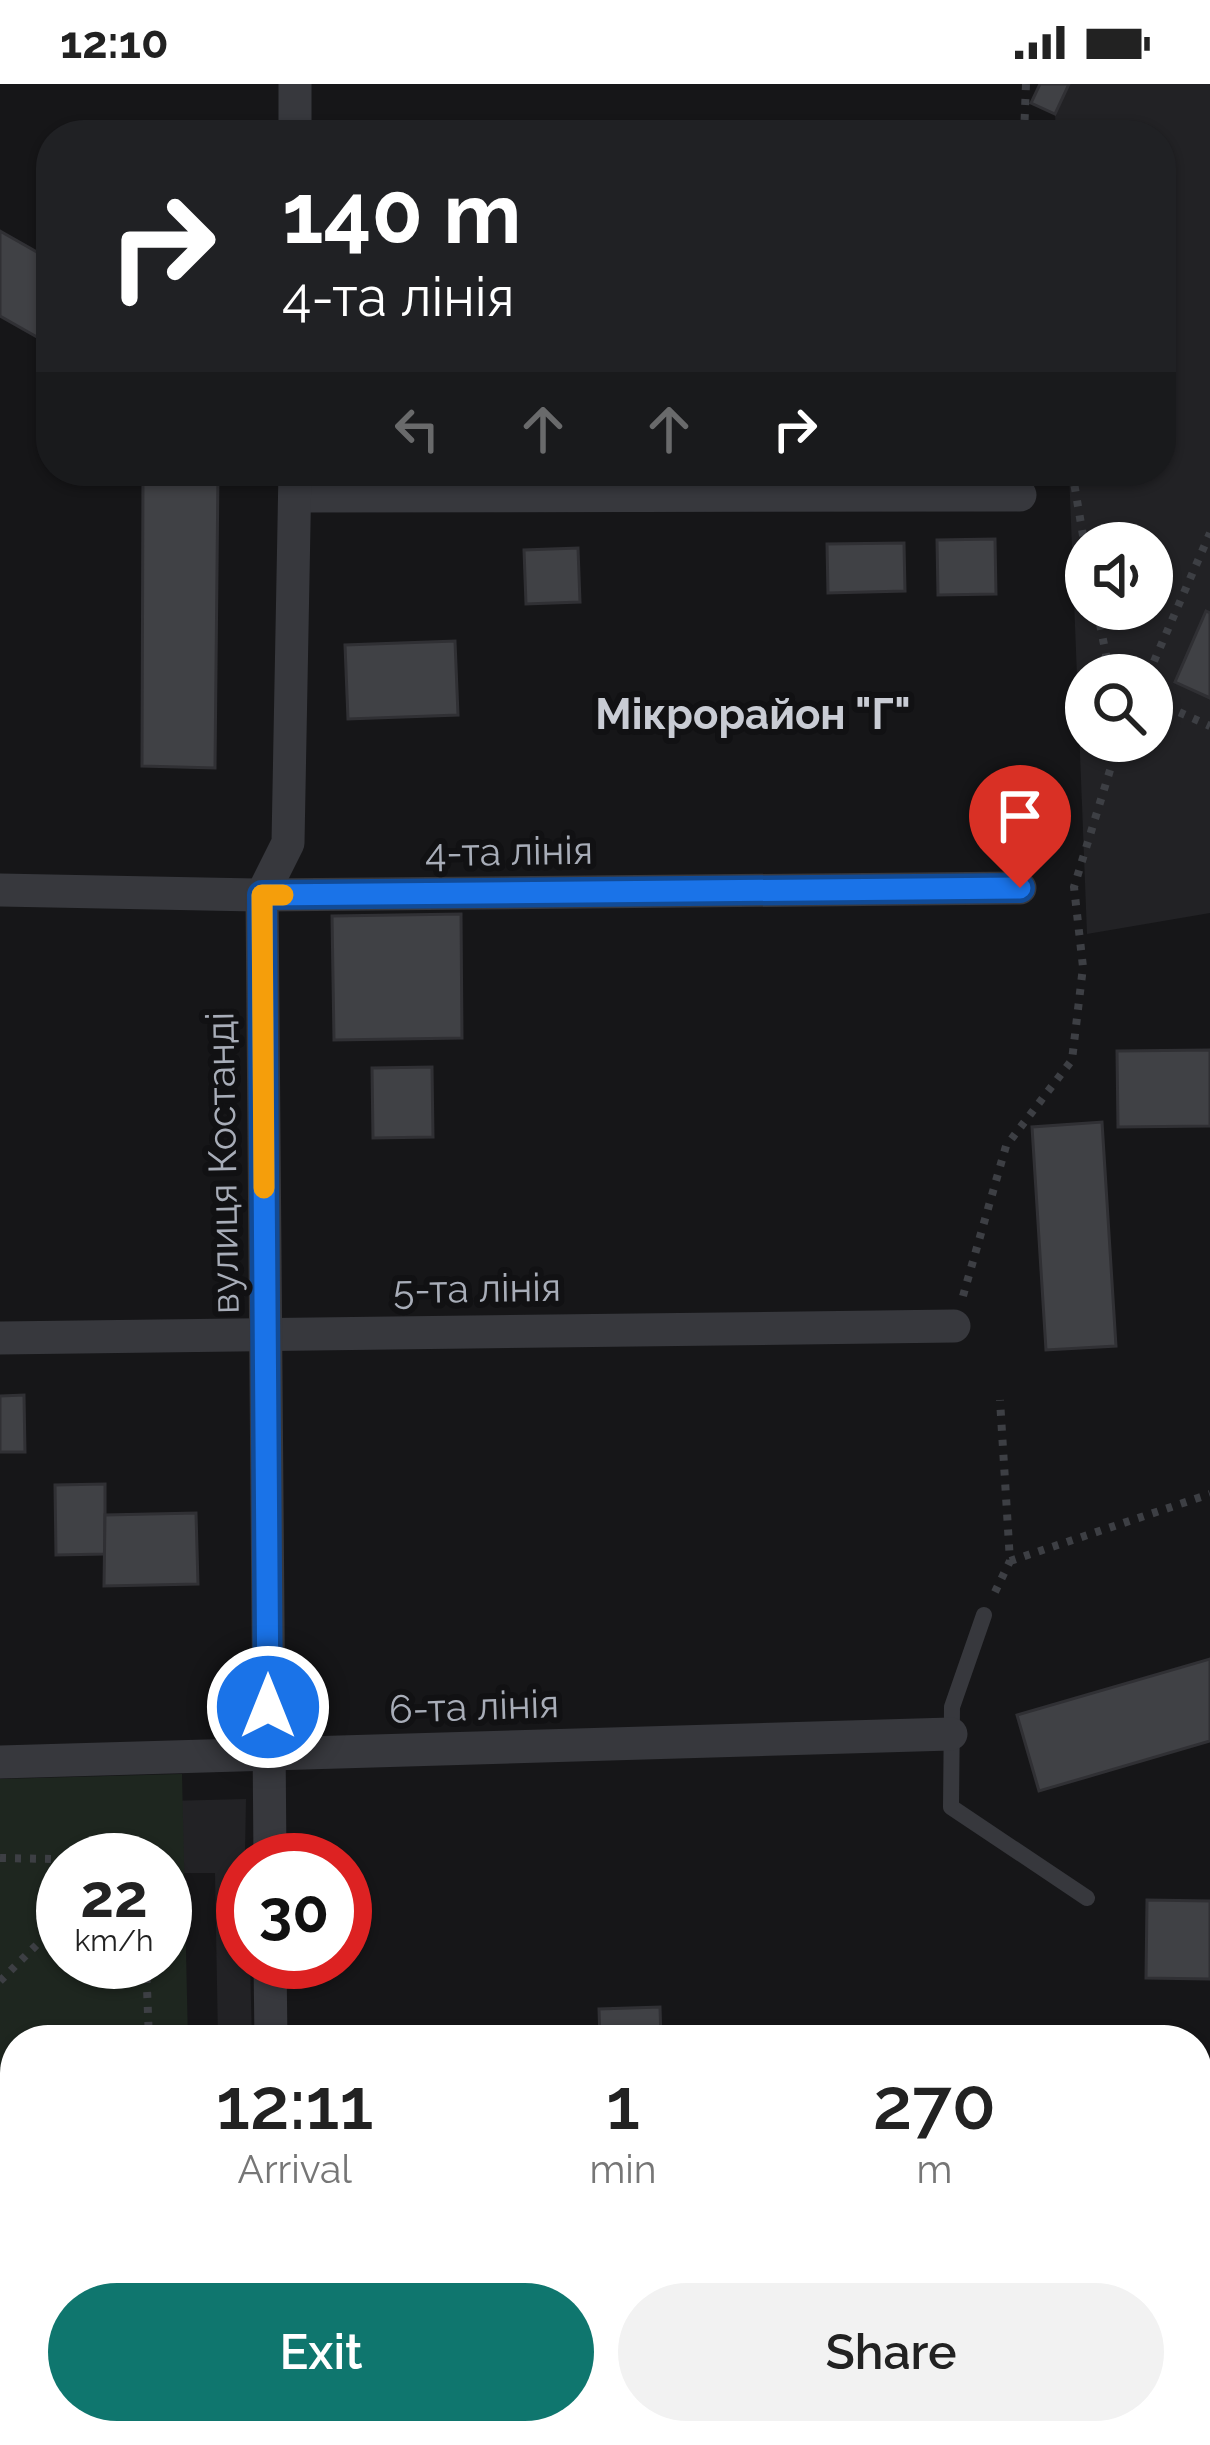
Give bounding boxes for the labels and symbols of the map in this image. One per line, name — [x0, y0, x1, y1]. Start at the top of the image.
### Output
district label: Мікрорайон "Г" — [595, 690, 911, 739]
pin — [969, 765, 1071, 888]
street label: 4-та лінія — [425, 827, 593, 875]
street label: вулиця Костанді — [196, 1012, 248, 1314]
street label: 5-та лінія — [393, 1264, 561, 1312]
position arrow — [205, 1644, 331, 1770]
street label: 6-та лінія — [388, 1680, 560, 1732]
speed limit sign: 30 — [216, 1833, 372, 1989]

